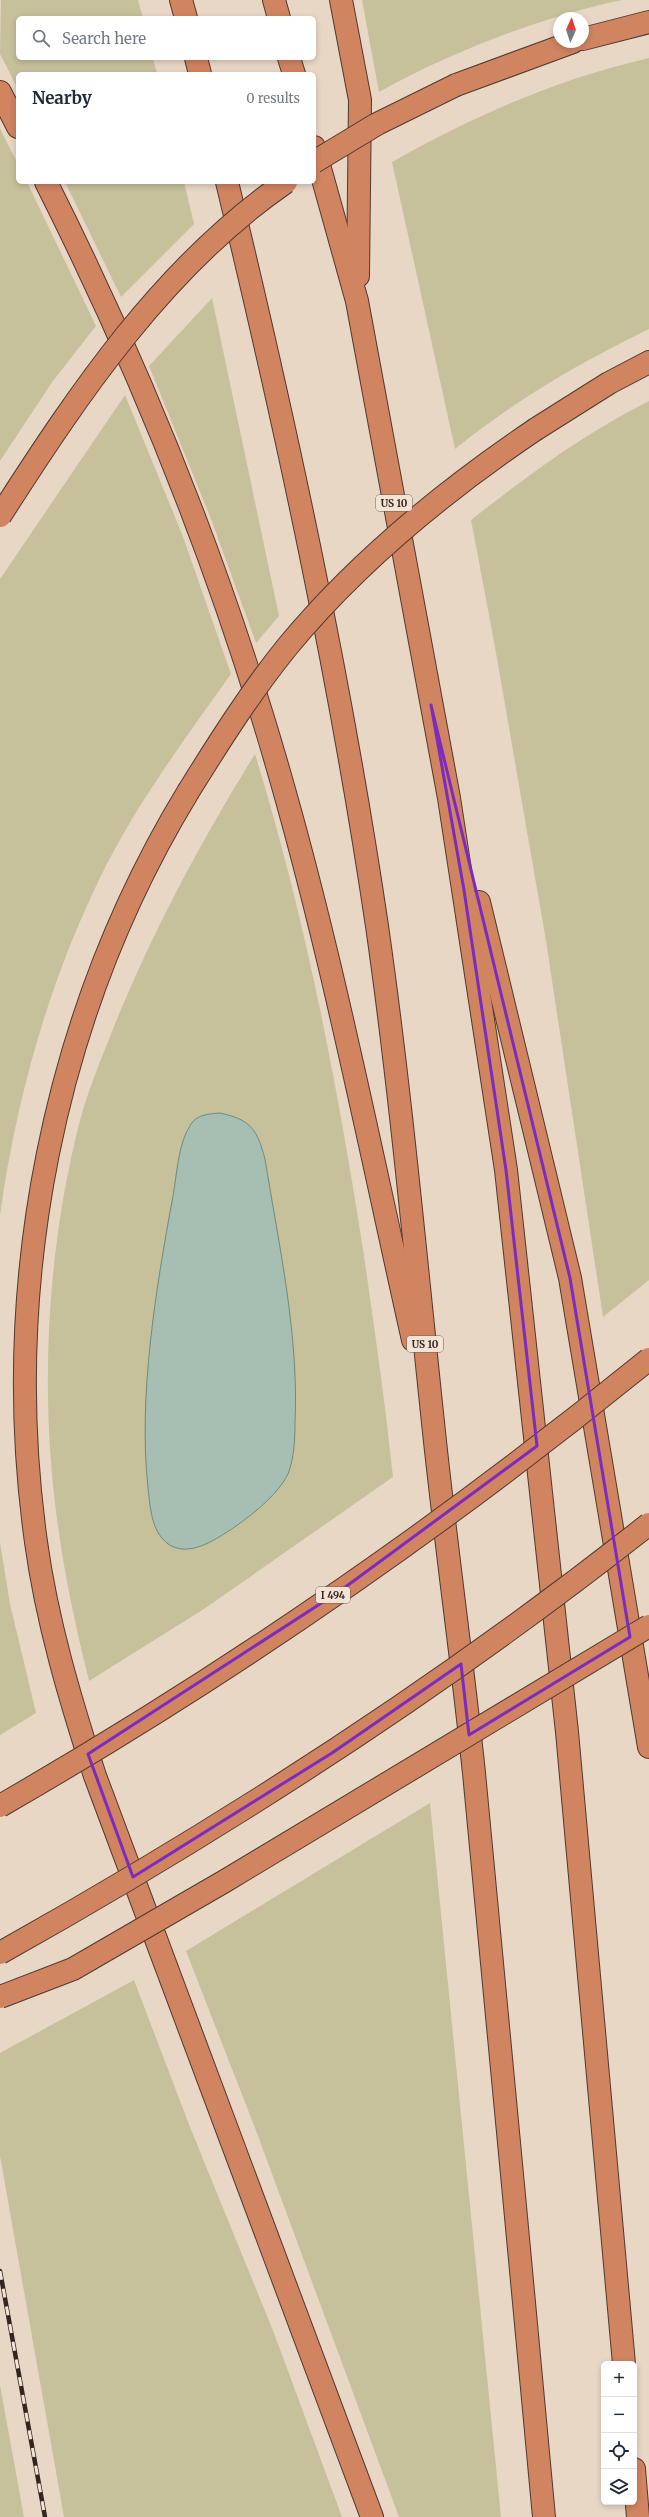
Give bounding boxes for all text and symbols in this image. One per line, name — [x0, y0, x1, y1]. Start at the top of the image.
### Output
north arrow — [553, 12, 589, 48]
search box — [16, 16, 316, 60]
icon: search — [30, 27, 52, 49]
text: Search here — [62, 29, 146, 48]
text: Nearby — [32, 87, 92, 109]
text: 0 results — [246, 90, 300, 107]
road number: US 10 — [376, 495, 412, 511]
road number: US 10 — [407, 1336, 443, 1352]
road number: I 494 — [316, 1587, 350, 1603]
map controls — [601, 2361, 637, 2505]
button: + — [601, 2361, 637, 2397]
button: − — [601, 2397, 637, 2433]
button: locate — [601, 2433, 637, 2469]
button: layers — [601, 2469, 637, 2505]

